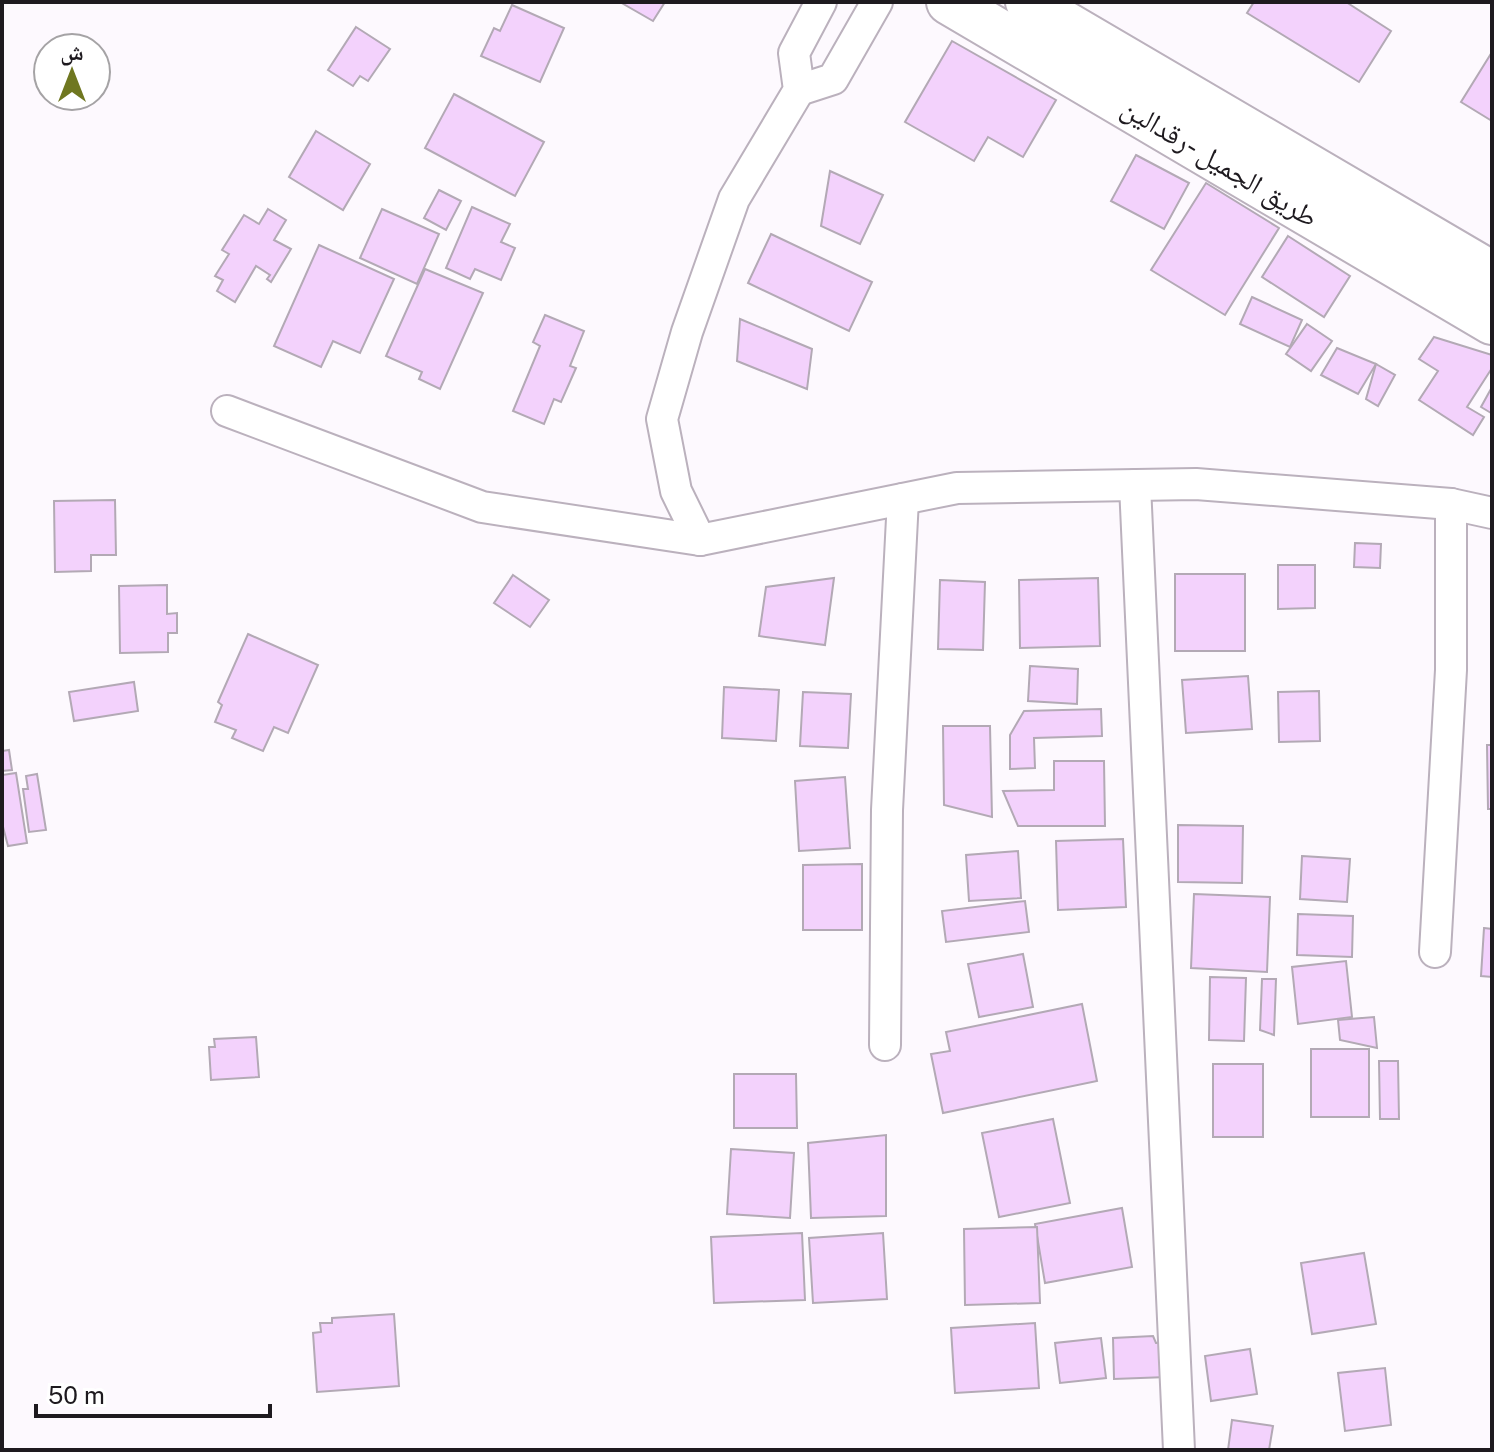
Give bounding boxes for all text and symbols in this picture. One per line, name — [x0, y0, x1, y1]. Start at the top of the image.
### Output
north arrow — [32, 32, 112, 112]
text: ش — [60, 39, 84, 66]
street label: طريق الجميل -رقدالين — [1115, 90, 1324, 235]
scale bar — [36, 1368, 270, 1418]
text: 50 m — [48, 1381, 105, 1409]

